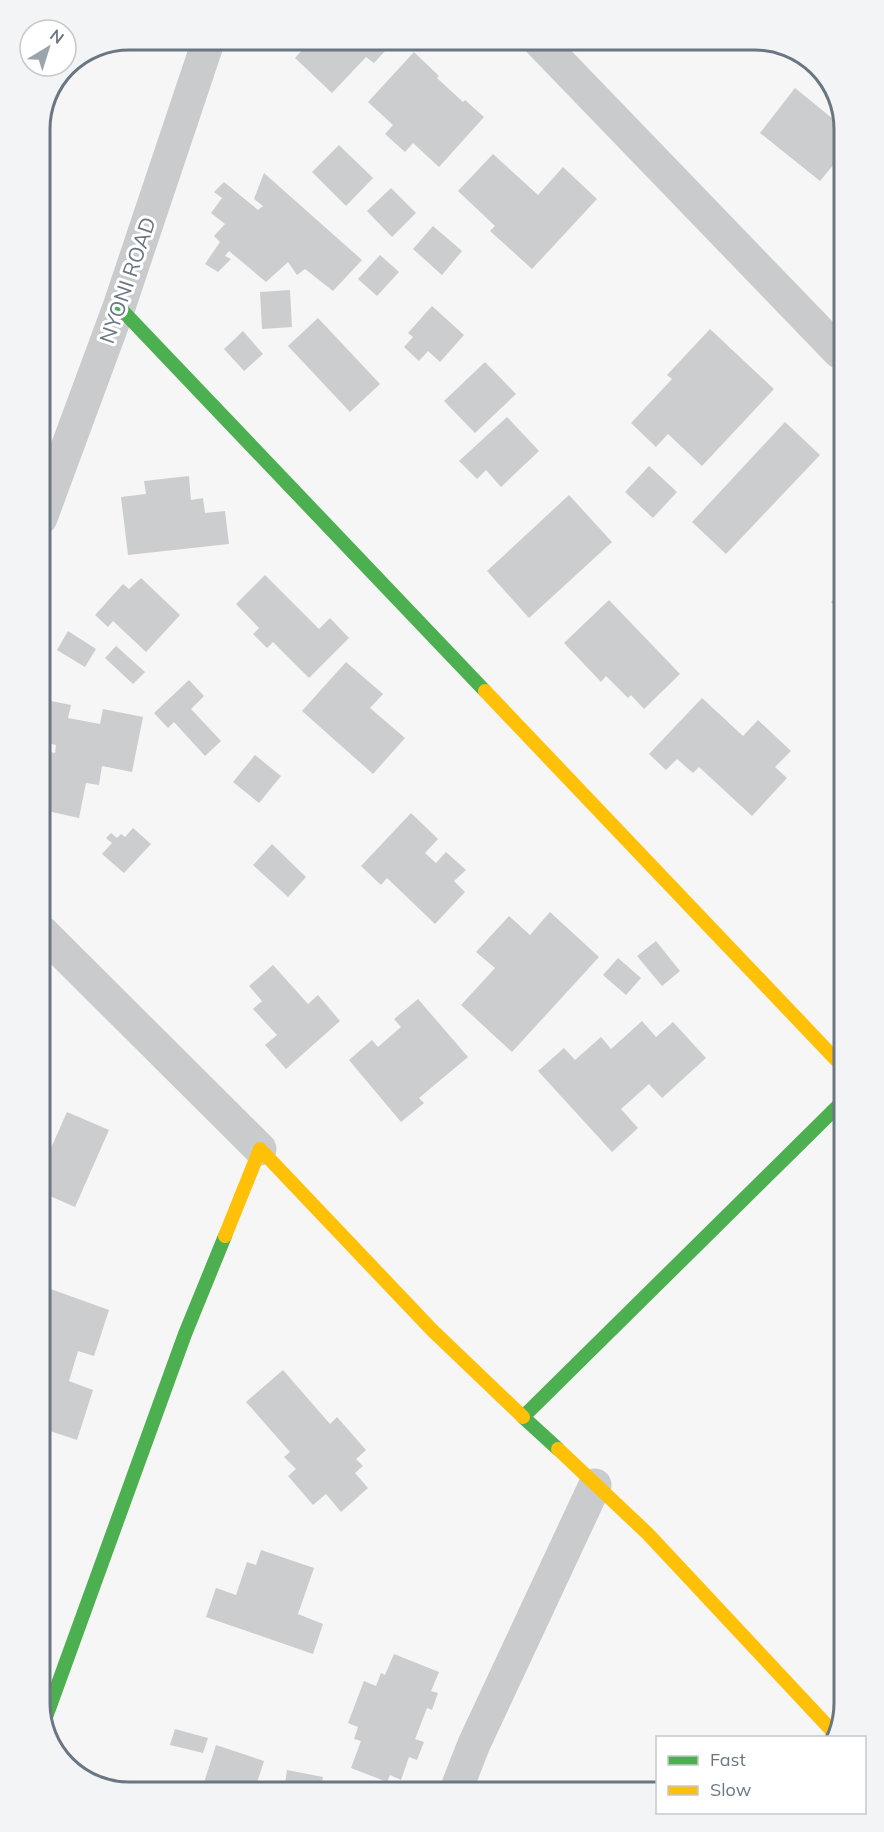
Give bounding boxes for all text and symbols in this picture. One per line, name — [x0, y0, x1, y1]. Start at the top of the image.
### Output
north arrow — [18, 18, 78, 78]
text: N — [46, 25, 68, 48]
street label: NYONI ROAD — [93, 213, 161, 347]
legend — [656, 1736, 866, 1814]
text: Fast — [710, 1748, 746, 1771]
text: Slow — [710, 1778, 752, 1801]

